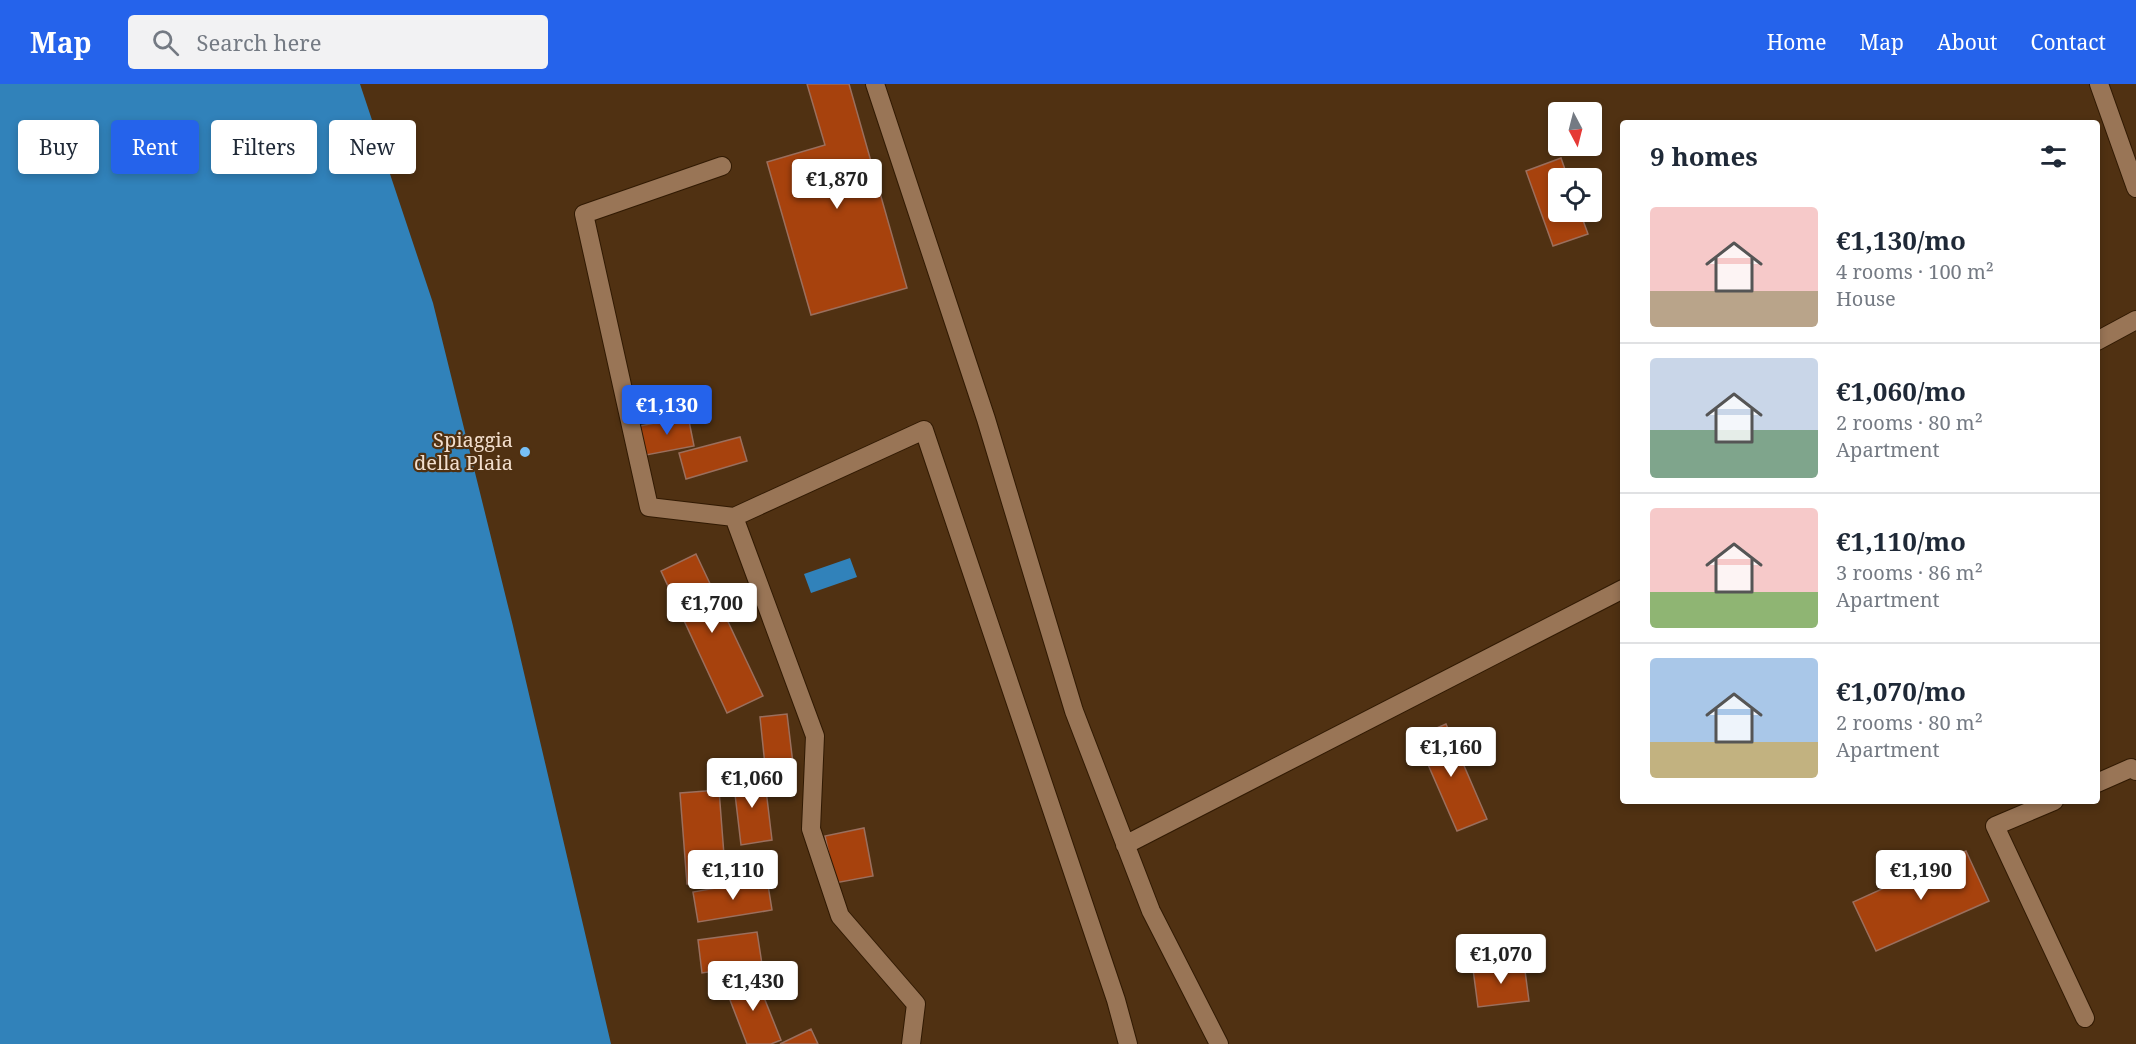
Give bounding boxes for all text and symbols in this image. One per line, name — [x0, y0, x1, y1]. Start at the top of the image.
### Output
search box — [128, 15, 548, 69]
text: Map — [30, 23, 92, 61]
icon: search — [149, 26, 182, 59]
text: Search here — [197, 27, 321, 57]
text: Home — [1767, 28, 1827, 56]
text: Map — [1860, 28, 1904, 56]
text: About — [1937, 28, 1998, 56]
text: Contact — [2031, 28, 2106, 56]
north arrow — [1548, 102, 1602, 156]
map controls — [1548, 102, 1602, 222]
chip: Buy — [18, 120, 99, 174]
chip: Rent — [111, 120, 199, 174]
chip: Filters — [211, 120, 317, 174]
chip: New — [329, 120, 416, 174]
text: 9 homes — [1650, 138, 1758, 174]
icon: filters — [2037, 140, 2070, 173]
pin: €1,870 — [788, 159, 886, 210]
text: €1,870 — [806, 165, 868, 192]
button: locate — [1548, 168, 1602, 222]
text: €1,130/mo — [1836, 222, 1966, 258]
icon: home — [1698, 231, 1770, 303]
text: 4 rooms · 100 m² — [1836, 258, 1994, 285]
text: House — [1836, 285, 1896, 312]
text: €1,060/mo — [1836, 373, 1966, 409]
icon: home — [1698, 382, 1770, 454]
pin: €1,130 — [618, 385, 716, 436]
text: €1,130 — [636, 391, 698, 418]
text: 2 rooms · 80 m² — [1836, 409, 1983, 436]
place label: Spiaggia della Plaia — [414, 426, 513, 476]
text: Apartment — [1836, 436, 1940, 463]
marker: Spiaggia della Plaia — [518, 445, 532, 459]
text: €1,110/mo — [1836, 523, 1966, 559]
icon: home — [1698, 532, 1770, 604]
text: 3 rooms · 86 m² — [1836, 559, 1983, 586]
pin: €1,700 — [663, 583, 761, 634]
text: Apartment — [1836, 586, 1940, 613]
text: €1,700 — [681, 589, 743, 616]
text: €1,070/mo — [1836, 673, 1966, 709]
icon: home — [1698, 682, 1770, 754]
text: 2 rooms · 80 m² — [1836, 709, 1983, 736]
pin: €1,160 — [1402, 727, 1500, 778]
text: €1,160 — [1420, 733, 1482, 760]
text: Apartment — [1836, 736, 1940, 763]
pin: €1,060 — [703, 758, 801, 809]
text: €1,060 — [721, 764, 783, 791]
pin: €1,110 — [684, 850, 782, 901]
pin: €1,190 — [1872, 850, 1970, 901]
text: €1,110 — [702, 856, 764, 883]
text: €1,190 — [1890, 856, 1952, 883]
pin: €1,070 — [1452, 934, 1550, 985]
text: €1,070 — [1470, 940, 1532, 967]
pin: €1,430 — [704, 961, 802, 1012]
text: €1,430 — [722, 967, 784, 994]

